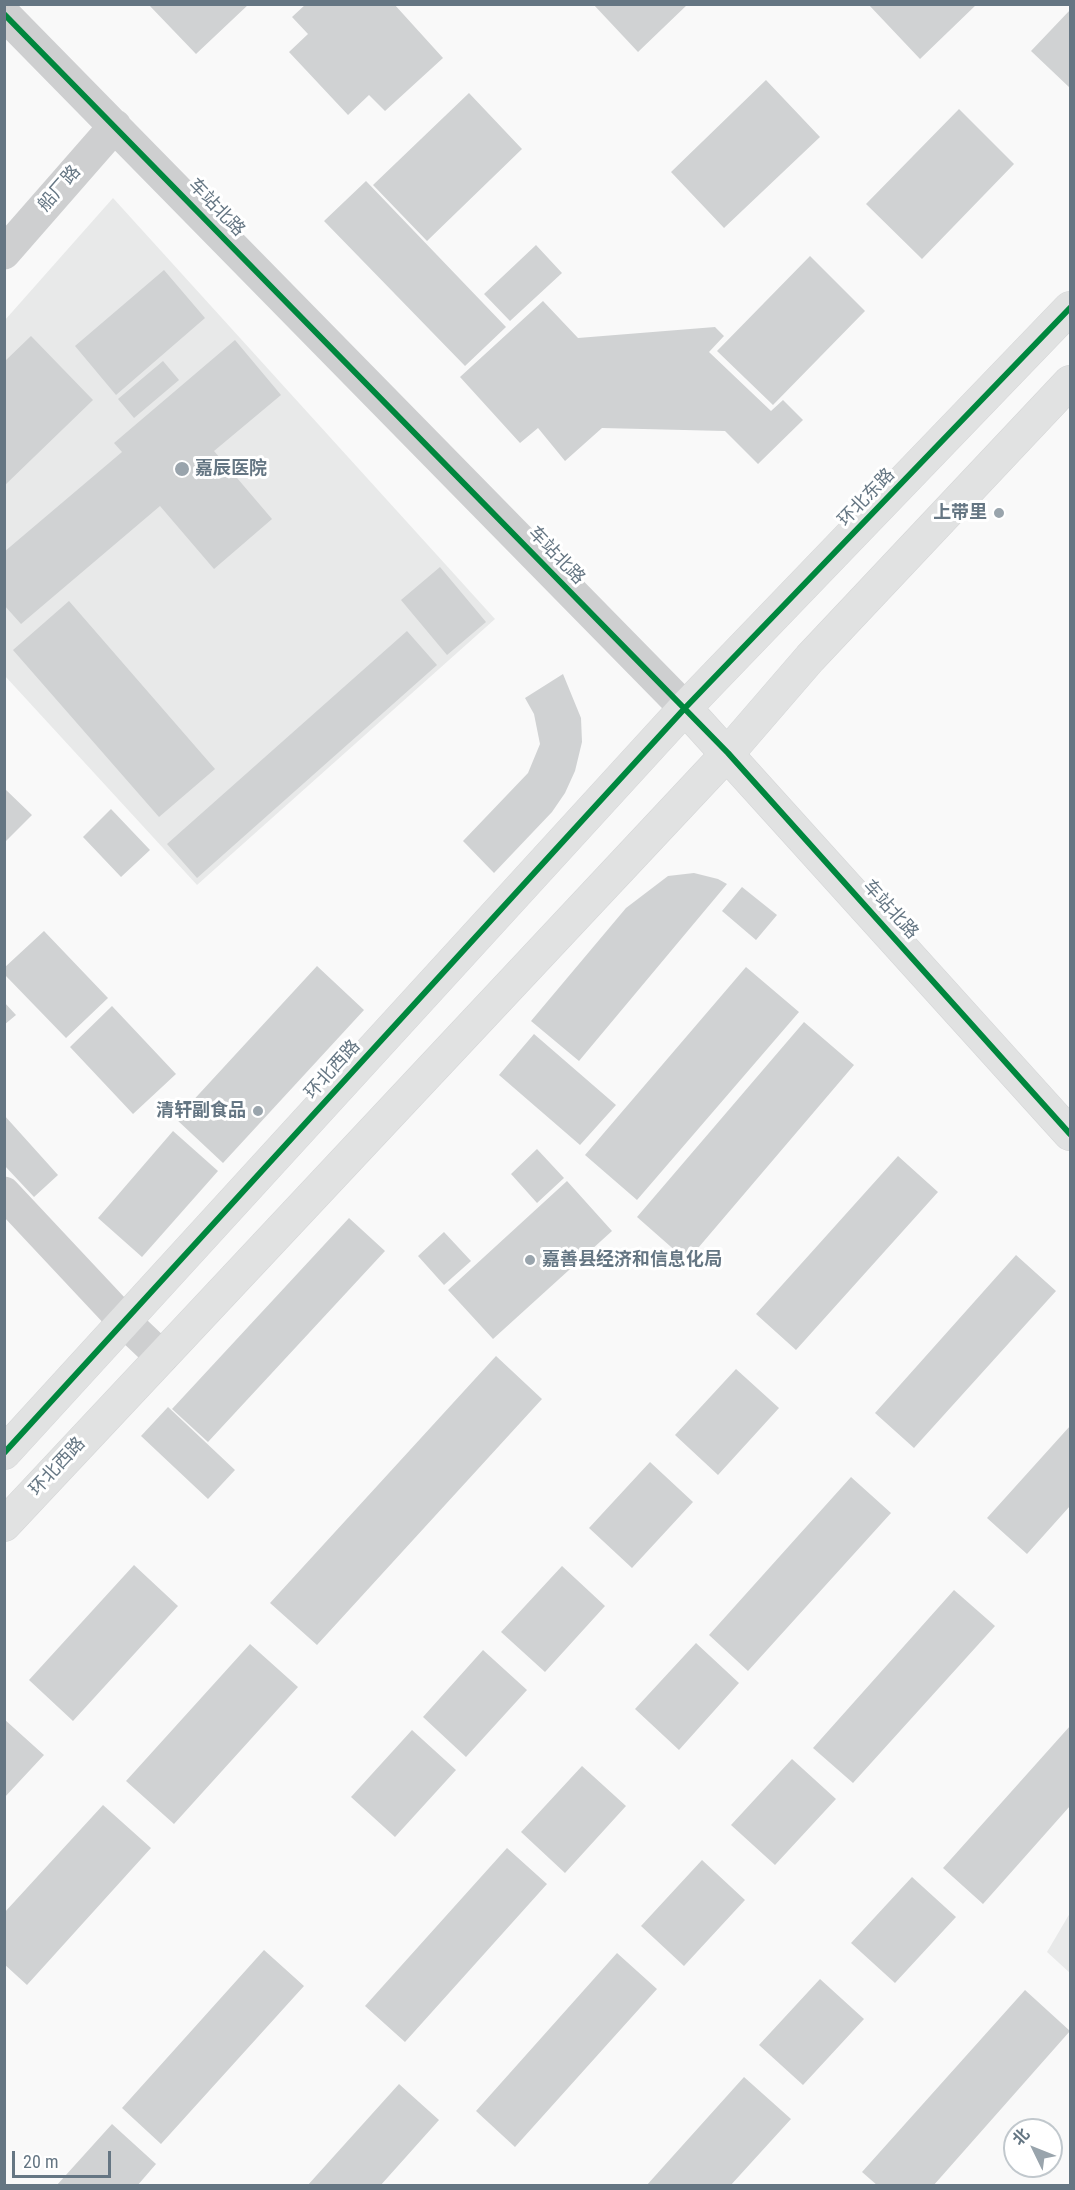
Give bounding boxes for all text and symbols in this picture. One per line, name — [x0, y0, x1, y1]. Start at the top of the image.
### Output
street label: 船厂路 — [34, 162, 86, 216]
street label: 车站北路 — [183, 175, 249, 241]
place label: 嘉辰医院 — [195, 458, 267, 480]
marker: 嘉辰医院 — [173, 460, 191, 478]
street label: 环北东路 — [834, 465, 900, 531]
place label: 上带里 — [933, 502, 987, 524]
marker: 上带里 — [992, 506, 1006, 520]
street label: 车站北路 — [523, 523, 589, 589]
street label: 车站北路 — [858, 876, 922, 944]
street label: 环北西路 — [301, 1036, 365, 1104]
place label: 清轩副食品 — [156, 1100, 246, 1122]
marker: 清轩副食品 — [251, 1104, 265, 1118]
place label: 嘉善县经济和信息化局 — [542, 1249, 722, 1271]
marker: 嘉善县经济和信息化局 — [523, 1253, 537, 1267]
street label: 环北西路 — [26, 1433, 90, 1501]
north arrow — [1003, 2118, 1063, 2178]
text: 北 — [1009, 2124, 1033, 2149]
scale bar — [15, 2139, 114, 2177]
text: 20 m — [23, 2151, 58, 2172]

